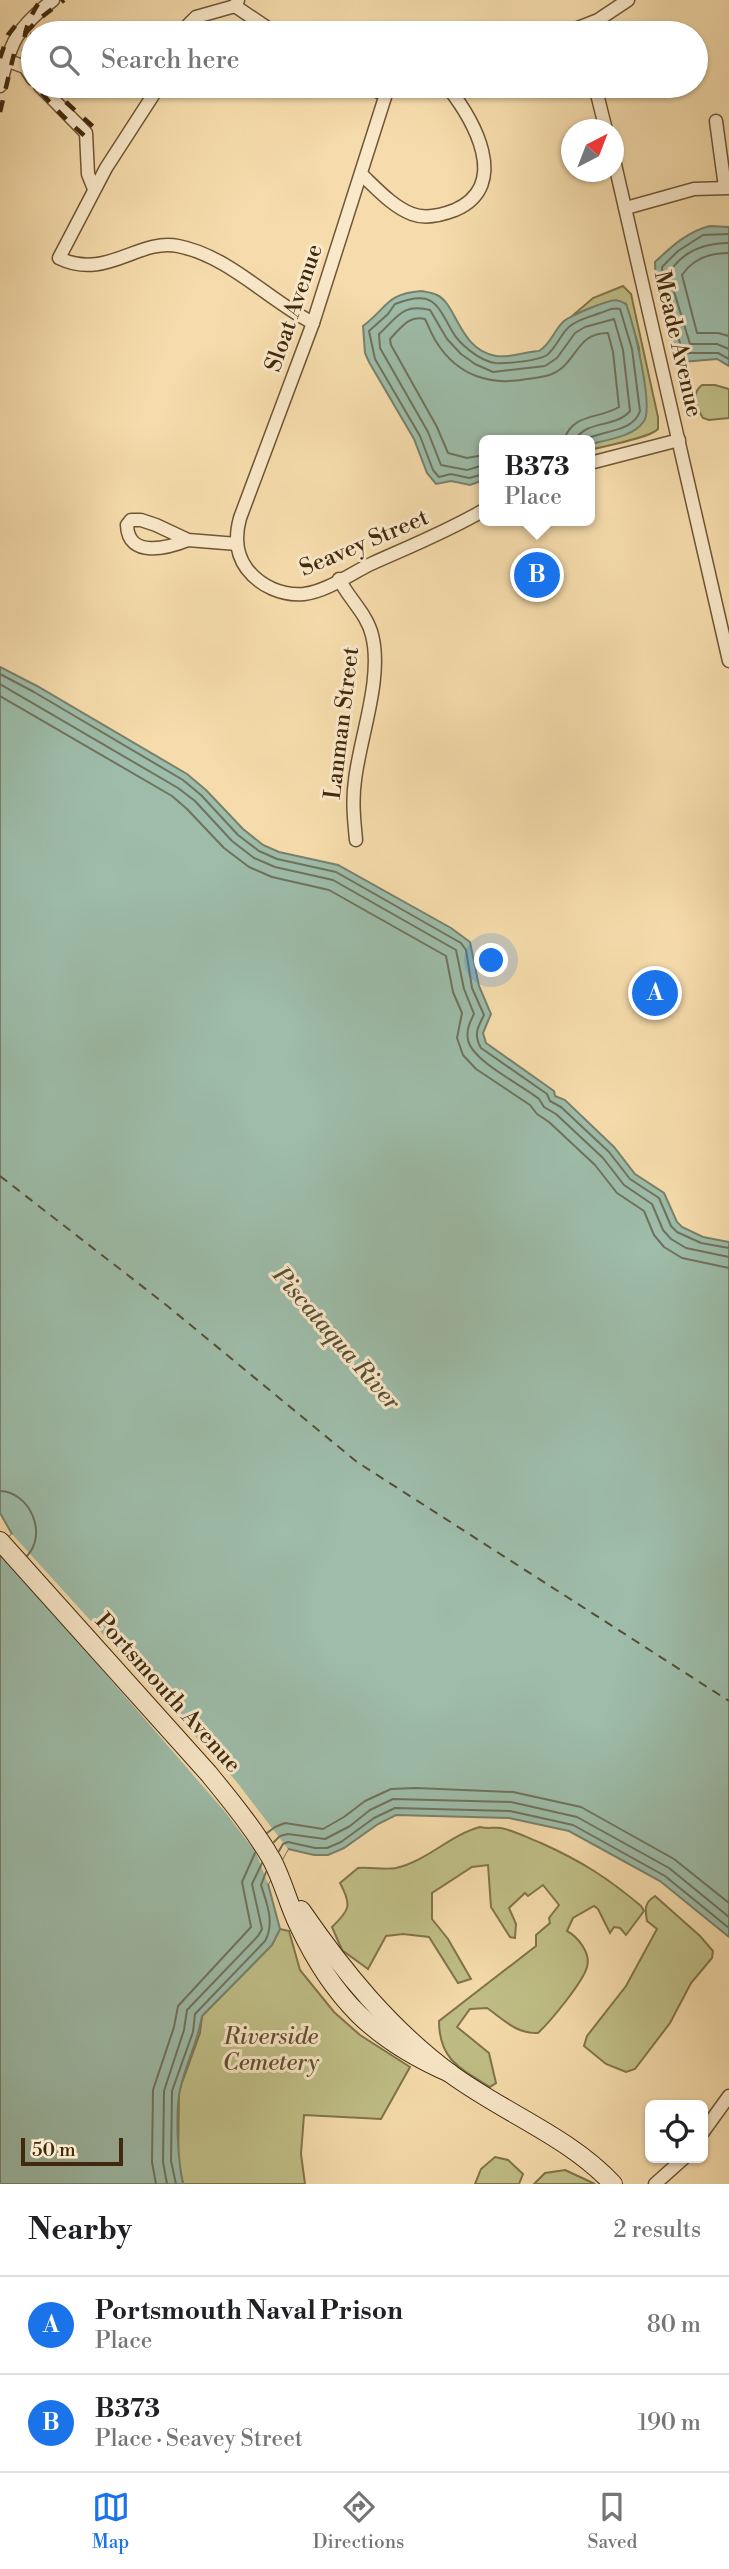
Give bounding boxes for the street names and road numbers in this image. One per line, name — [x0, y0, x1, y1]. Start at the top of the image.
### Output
street label: Sloat Avenue — [259, 240, 329, 376]
street label: Meade Avenue — [648, 268, 708, 420]
street label: Seavey Street — [295, 503, 433, 583]
street label: Lanman Street — [319, 645, 365, 801]
street label: Portsmouth Avenue — [89, 1608, 247, 1778]

